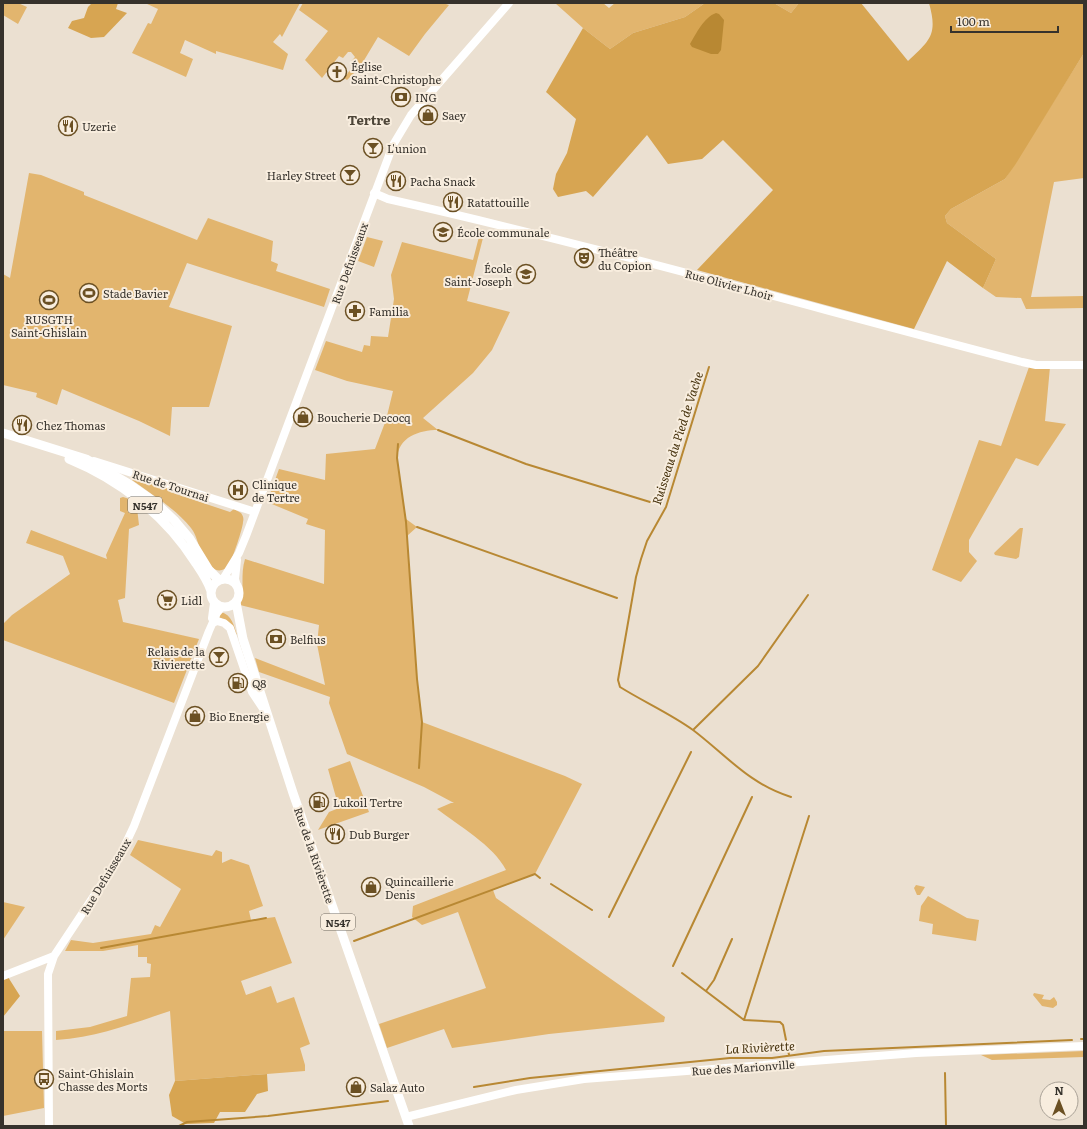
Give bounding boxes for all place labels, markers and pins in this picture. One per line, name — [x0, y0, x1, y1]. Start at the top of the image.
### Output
place label: Église Saint-Christophe — [351, 58, 441, 87]
church icon: Église Saint-Christophe — [326, 61, 348, 83]
bank icon: ING — [390, 86, 412, 108]
place label: ING — [415, 89, 437, 105]
shop icon: Saey — [417, 104, 439, 126]
place label: Saey — [442, 107, 467, 123]
restaurant icon: Uzerie — [57, 115, 79, 137]
place label: Uzerie — [82, 118, 116, 134]
bar icon: L'union — [362, 137, 384, 159]
place label: L'union — [387, 140, 426, 156]
bar icon: Harley Street — [339, 164, 361, 186]
place label: Harley Street — [267, 167, 337, 183]
restaurant icon: Pacha Snack — [385, 170, 407, 192]
place label: Pacha Snack — [410, 173, 475, 189]
restaurant icon: Ratattouille — [442, 191, 464, 213]
place label: Ratattouille — [467, 194, 529, 210]
school or university icon: École communale — [432, 221, 454, 243]
place label: École communale — [457, 224, 550, 240]
place label: Théâtre du Copion — [598, 244, 652, 273]
theatre icon: Théâtre du Copion — [573, 247, 595, 269]
place label: École Saint-Joseph — [444, 260, 512, 289]
school or university icon: École Saint-Joseph — [515, 263, 537, 285]
sports icon: Stade Bavier — [78, 282, 100, 304]
place label: Stade Bavier — [103, 285, 169, 301]
sports icon: RUSGTH Saint-Ghislain — [38, 289, 60, 311]
pharmacy icon: Familia — [344, 300, 366, 322]
place label: Familia — [369, 303, 409, 319]
place label: RUSGTH Saint-Ghislain — [11, 311, 87, 340]
shop icon: Boucherie Decocq — [292, 406, 314, 428]
place label: Boucherie Decocq — [317, 409, 411, 425]
restaurant icon: Chez Thomas — [11, 414, 33, 436]
place label: Chez Thomas — [36, 417, 105, 433]
place label: Clinique de Tertre — [252, 476, 300, 505]
hospital icon: Clinique de Tertre — [227, 479, 249, 501]
supermarket icon: Lidl — [156, 589, 178, 611]
place label: Lidl — [181, 592, 202, 608]
bank icon: Belfius — [265, 628, 287, 650]
place label: Belfius — [290, 631, 325, 647]
place label: Relais de la Rivierette — [147, 643, 205, 672]
bar icon: Relais de la Rivierette — [208, 646, 230, 668]
fuel station icon: Q8 — [227, 672, 249, 694]
place label: Q8 — [252, 675, 266, 691]
shop icon: Bio Energie — [184, 705, 206, 727]
place label: Bio Energie — [209, 708, 269, 724]
fuel station icon: Lukoil Tertre — [308, 791, 330, 813]
place label: Lukoil Tertre — [333, 794, 403, 810]
restaurant icon: Dub Burger — [324, 823, 346, 845]
place label: Dub Burger — [349, 826, 410, 842]
place label: Quincaillerie Denis — [385, 873, 454, 902]
shop icon: Quincaillerie Denis — [360, 876, 382, 898]
place label: Saint-Ghislain Chasse des Morts — [58, 1065, 147, 1094]
bus stop icon: Saint-Ghislain Chasse des Morts — [33, 1068, 55, 1090]
shop icon: Salaz Auto — [345, 1076, 367, 1098]
place label: Salaz Auto — [370, 1079, 425, 1095]

